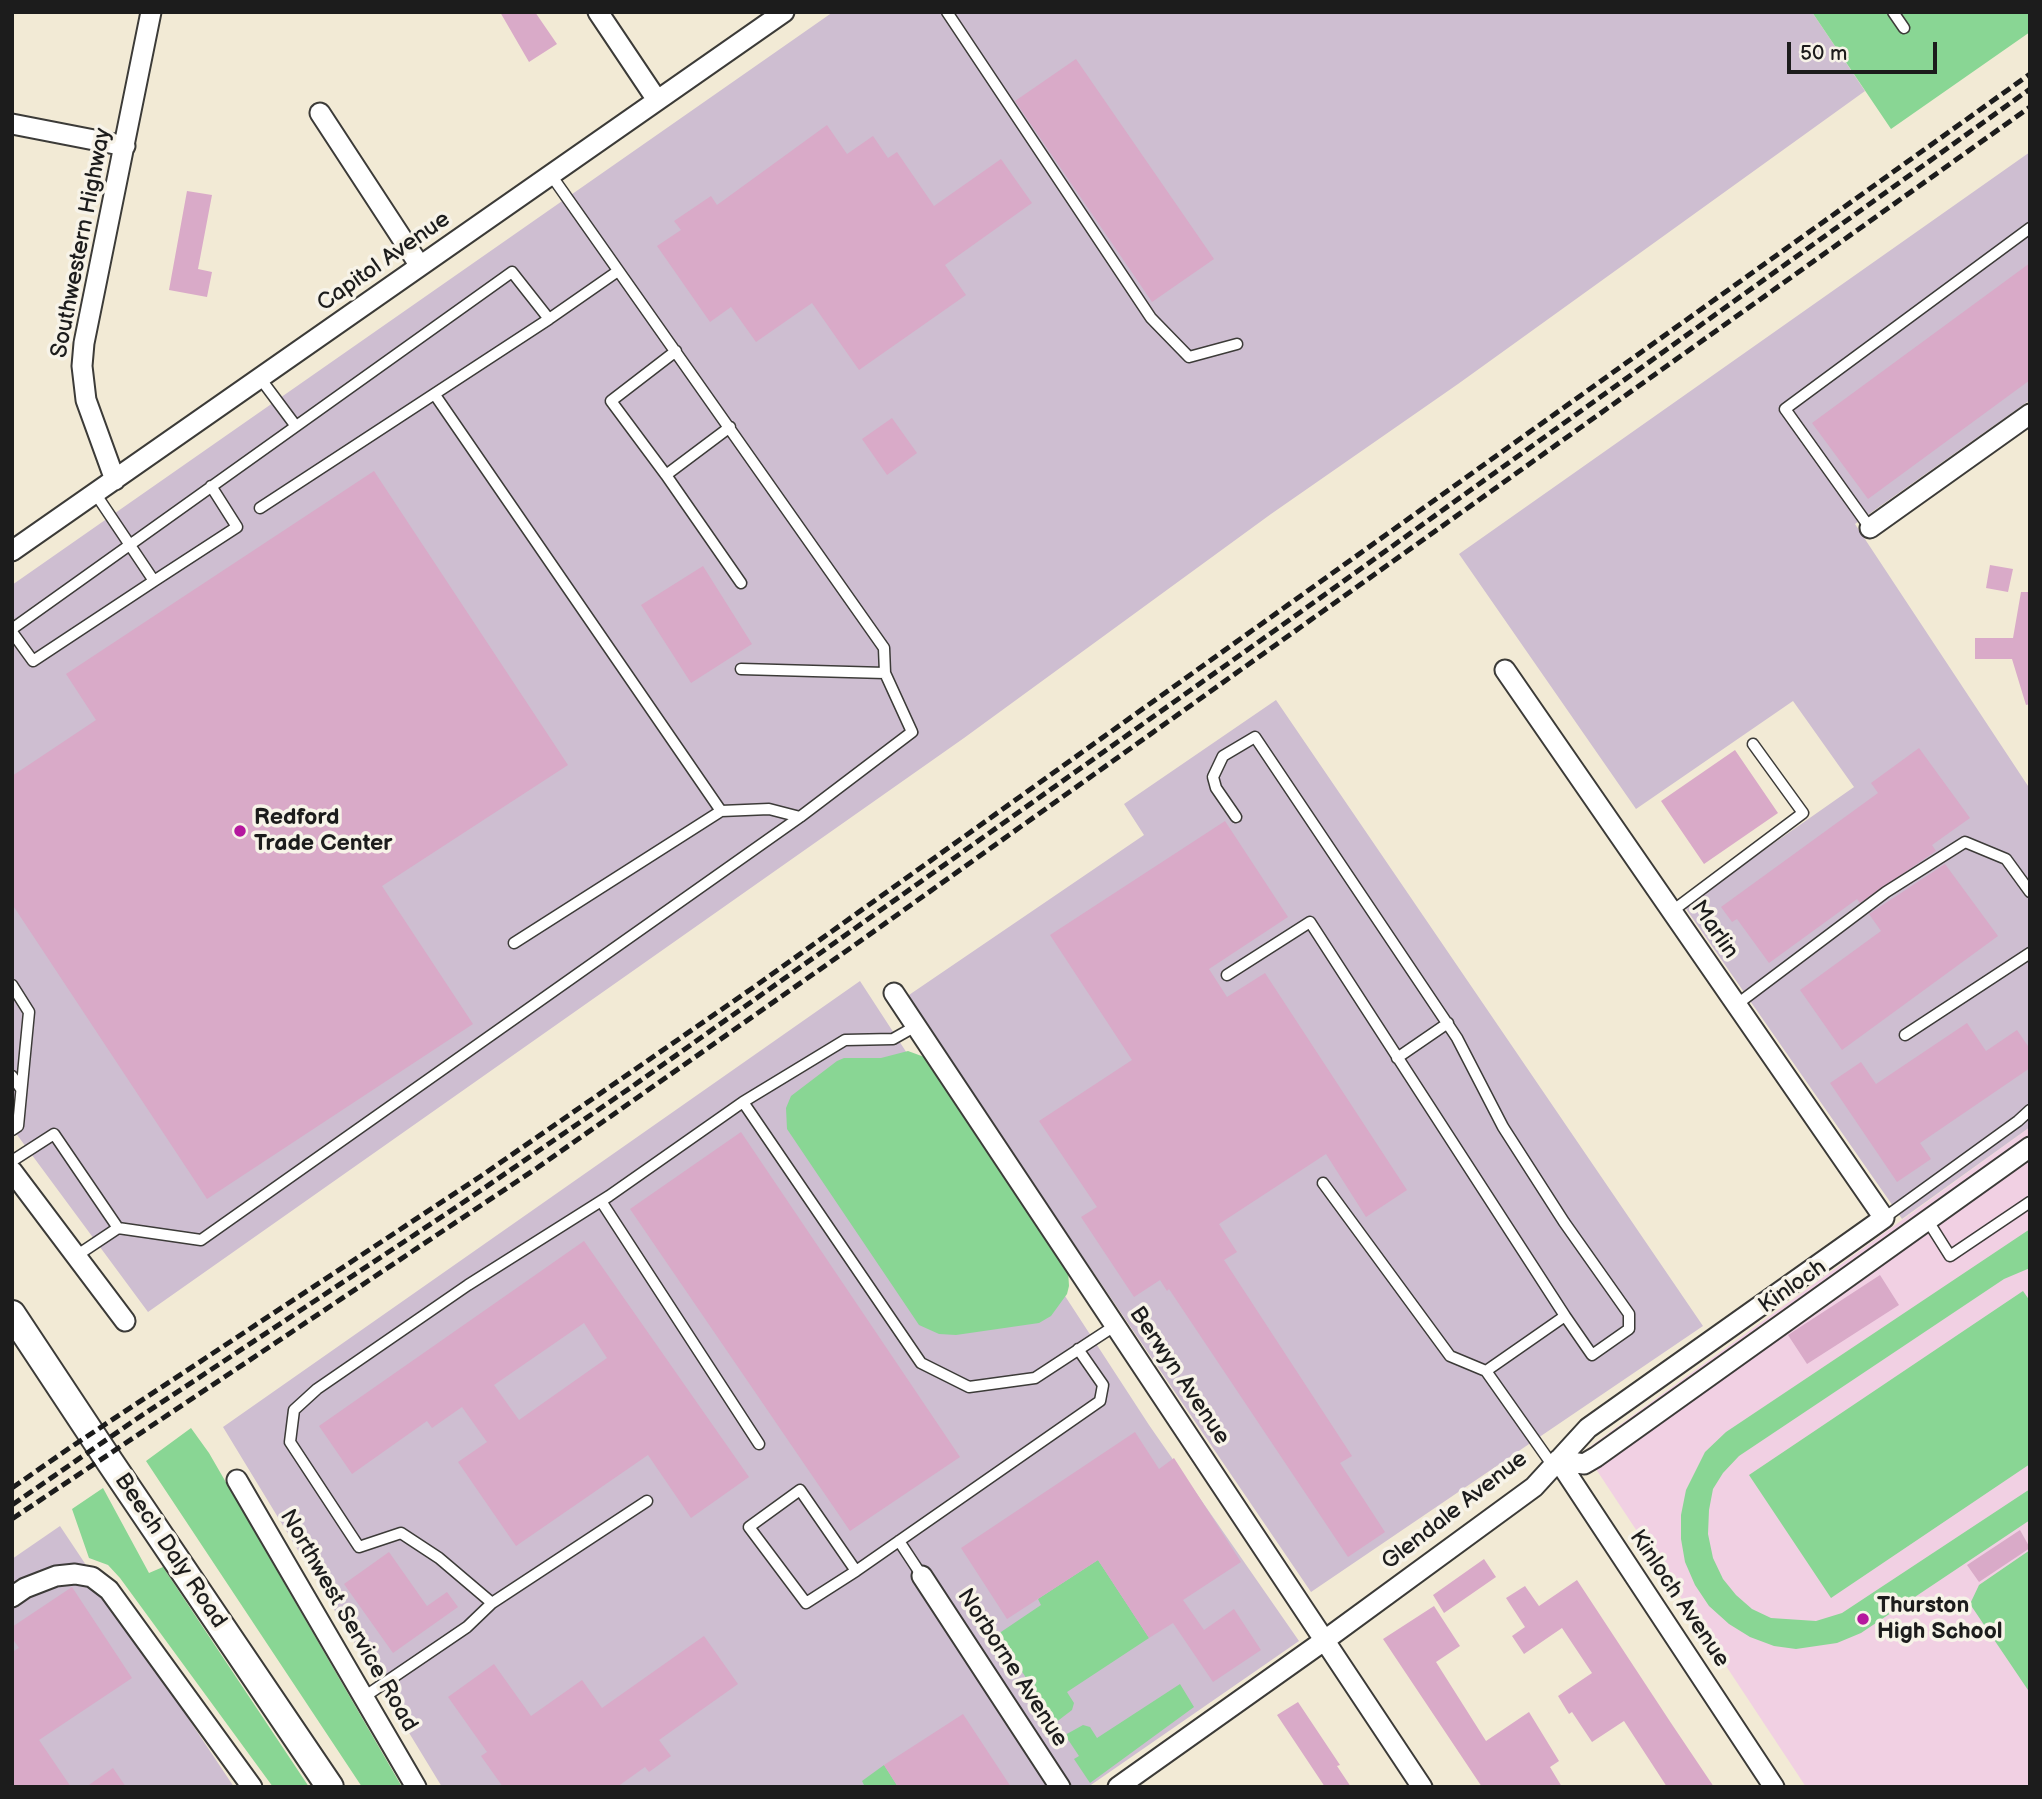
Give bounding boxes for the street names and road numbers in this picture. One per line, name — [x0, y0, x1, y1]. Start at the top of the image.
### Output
street label: Southwestern Highway — [46, 126, 118, 360]
street label: Capitol Avenue — [312, 206, 456, 318]
street label: Marlin — [1684, 896, 1744, 964]
street label: Kinloch — [1754, 1254, 1832, 1320]
street label: Berwyn Avenue — [1123, 1302, 1235, 1450]
street label: Glendale Avenue — [1377, 1446, 1533, 1576]
street label: Beech Daly Road — [108, 1468, 232, 1634]
street label: Northwest Service Road — [273, 1505, 423, 1737]
street label: Kinloch Avenue — [1623, 1525, 1735, 1673]
street label: Norborne Avenue — [951, 1584, 1073, 1752]

